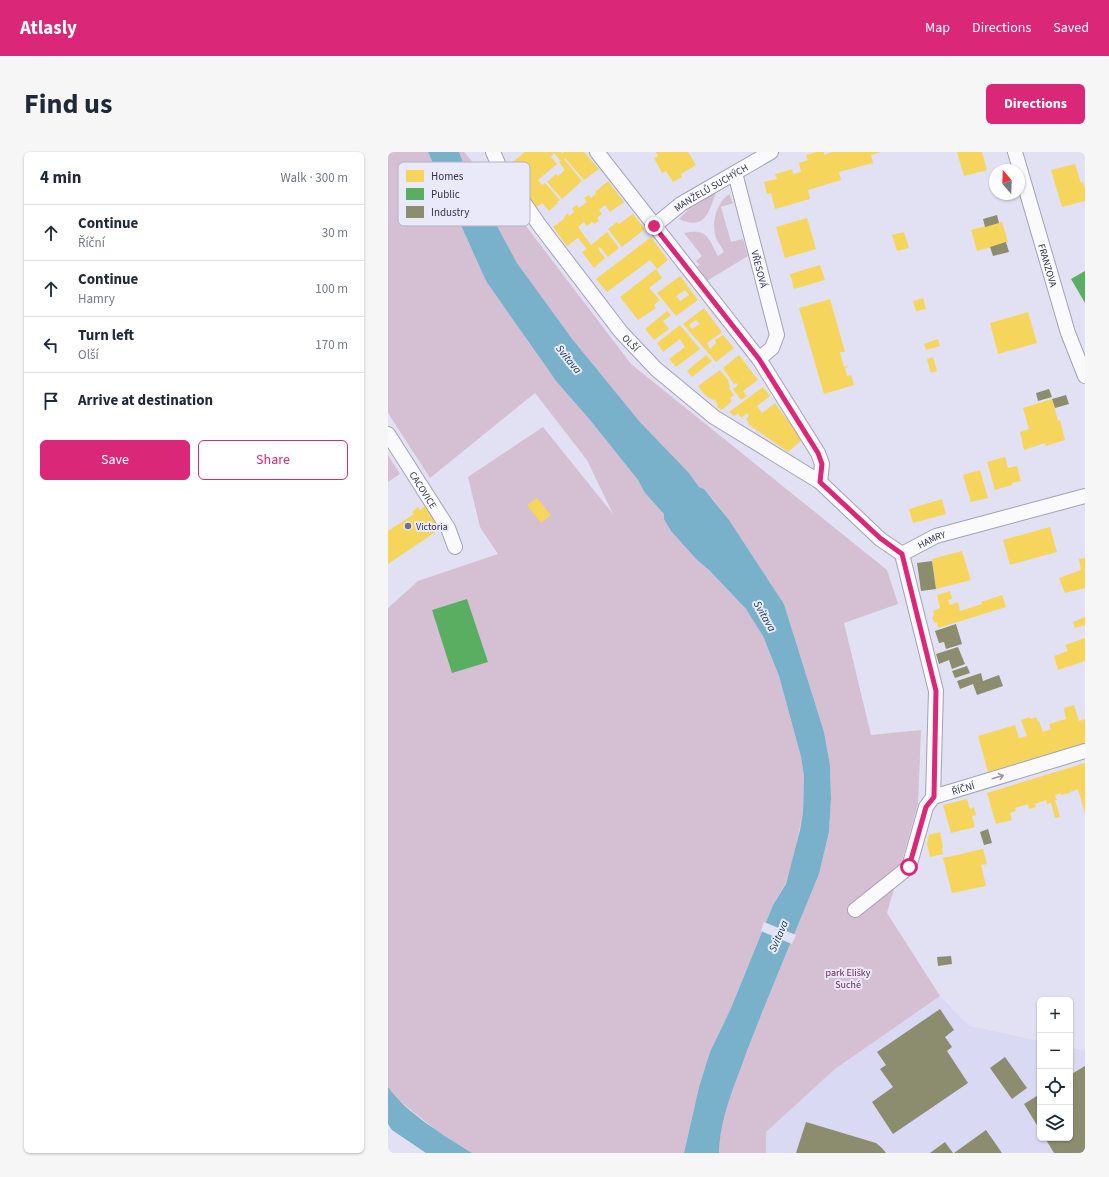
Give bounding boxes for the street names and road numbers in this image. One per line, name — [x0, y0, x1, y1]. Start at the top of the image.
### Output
street label: MANŽELŮ SUCHÝCH — [671, 161, 751, 215]
street label: FRANZOVA — [1034, 242, 1060, 289]
street label: VŘESOVÁ — [747, 249, 771, 290]
street label: OLŠÍ — [619, 332, 642, 355]
street label: CACOVICE — [406, 469, 440, 512]
street label: HAMRY — [915, 528, 947, 553]
street label: ŘÍČNÍ — [950, 779, 977, 799]

